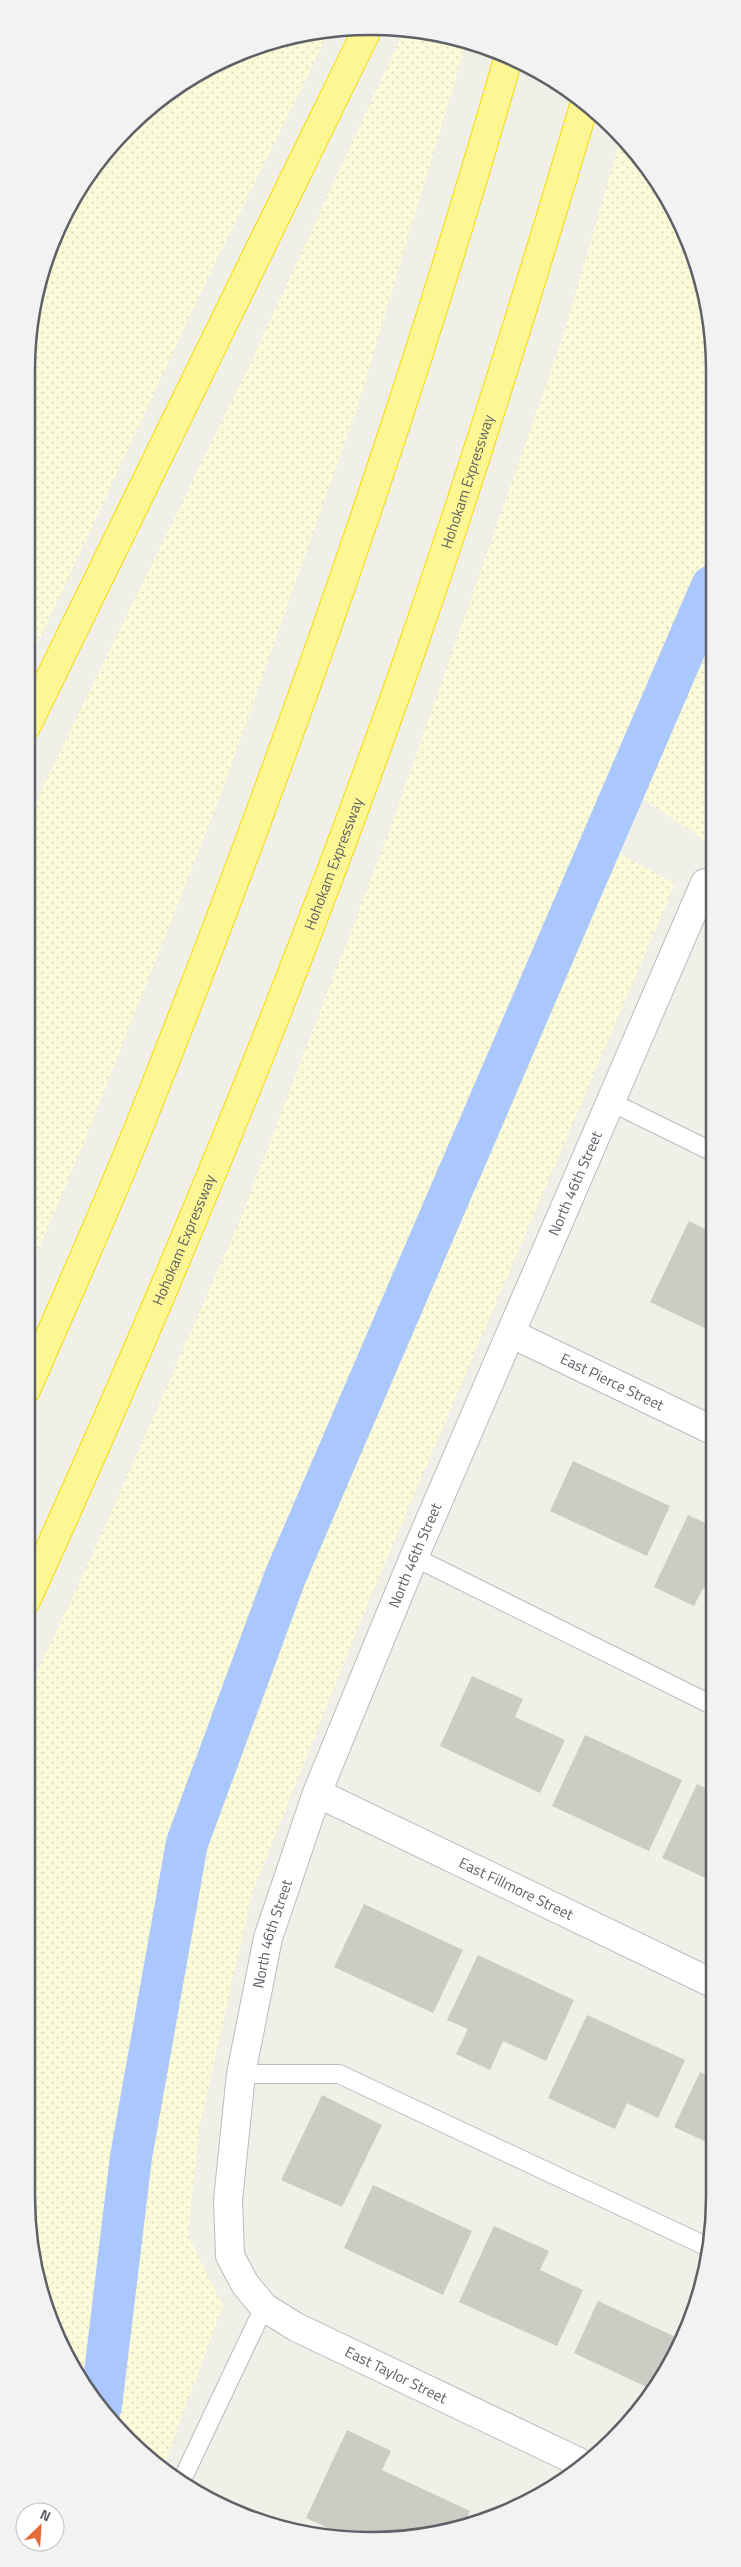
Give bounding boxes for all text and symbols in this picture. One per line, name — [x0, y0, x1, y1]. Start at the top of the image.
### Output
street label: Hohokam Expressway — [435, 411, 500, 552]
street label: Hohokam Expressway — [298, 794, 369, 933]
street label: North 46th Street — [542, 1127, 608, 1239]
street label: Hohokam Expressway — [146, 1171, 221, 1309]
street label: East Pierce Street — [557, 1347, 669, 1417]
street label: North 46th Street — [382, 1498, 447, 1611]
street label: East Fillmore Street — [455, 1851, 578, 1926]
street label: North 46th Street — [246, 1876, 298, 1990]
street label: East Taylor Street — [341, 2340, 452, 2410]
north arrow — [15, 2502, 65, 2552]
text: N — [37, 2503, 55, 2526]

